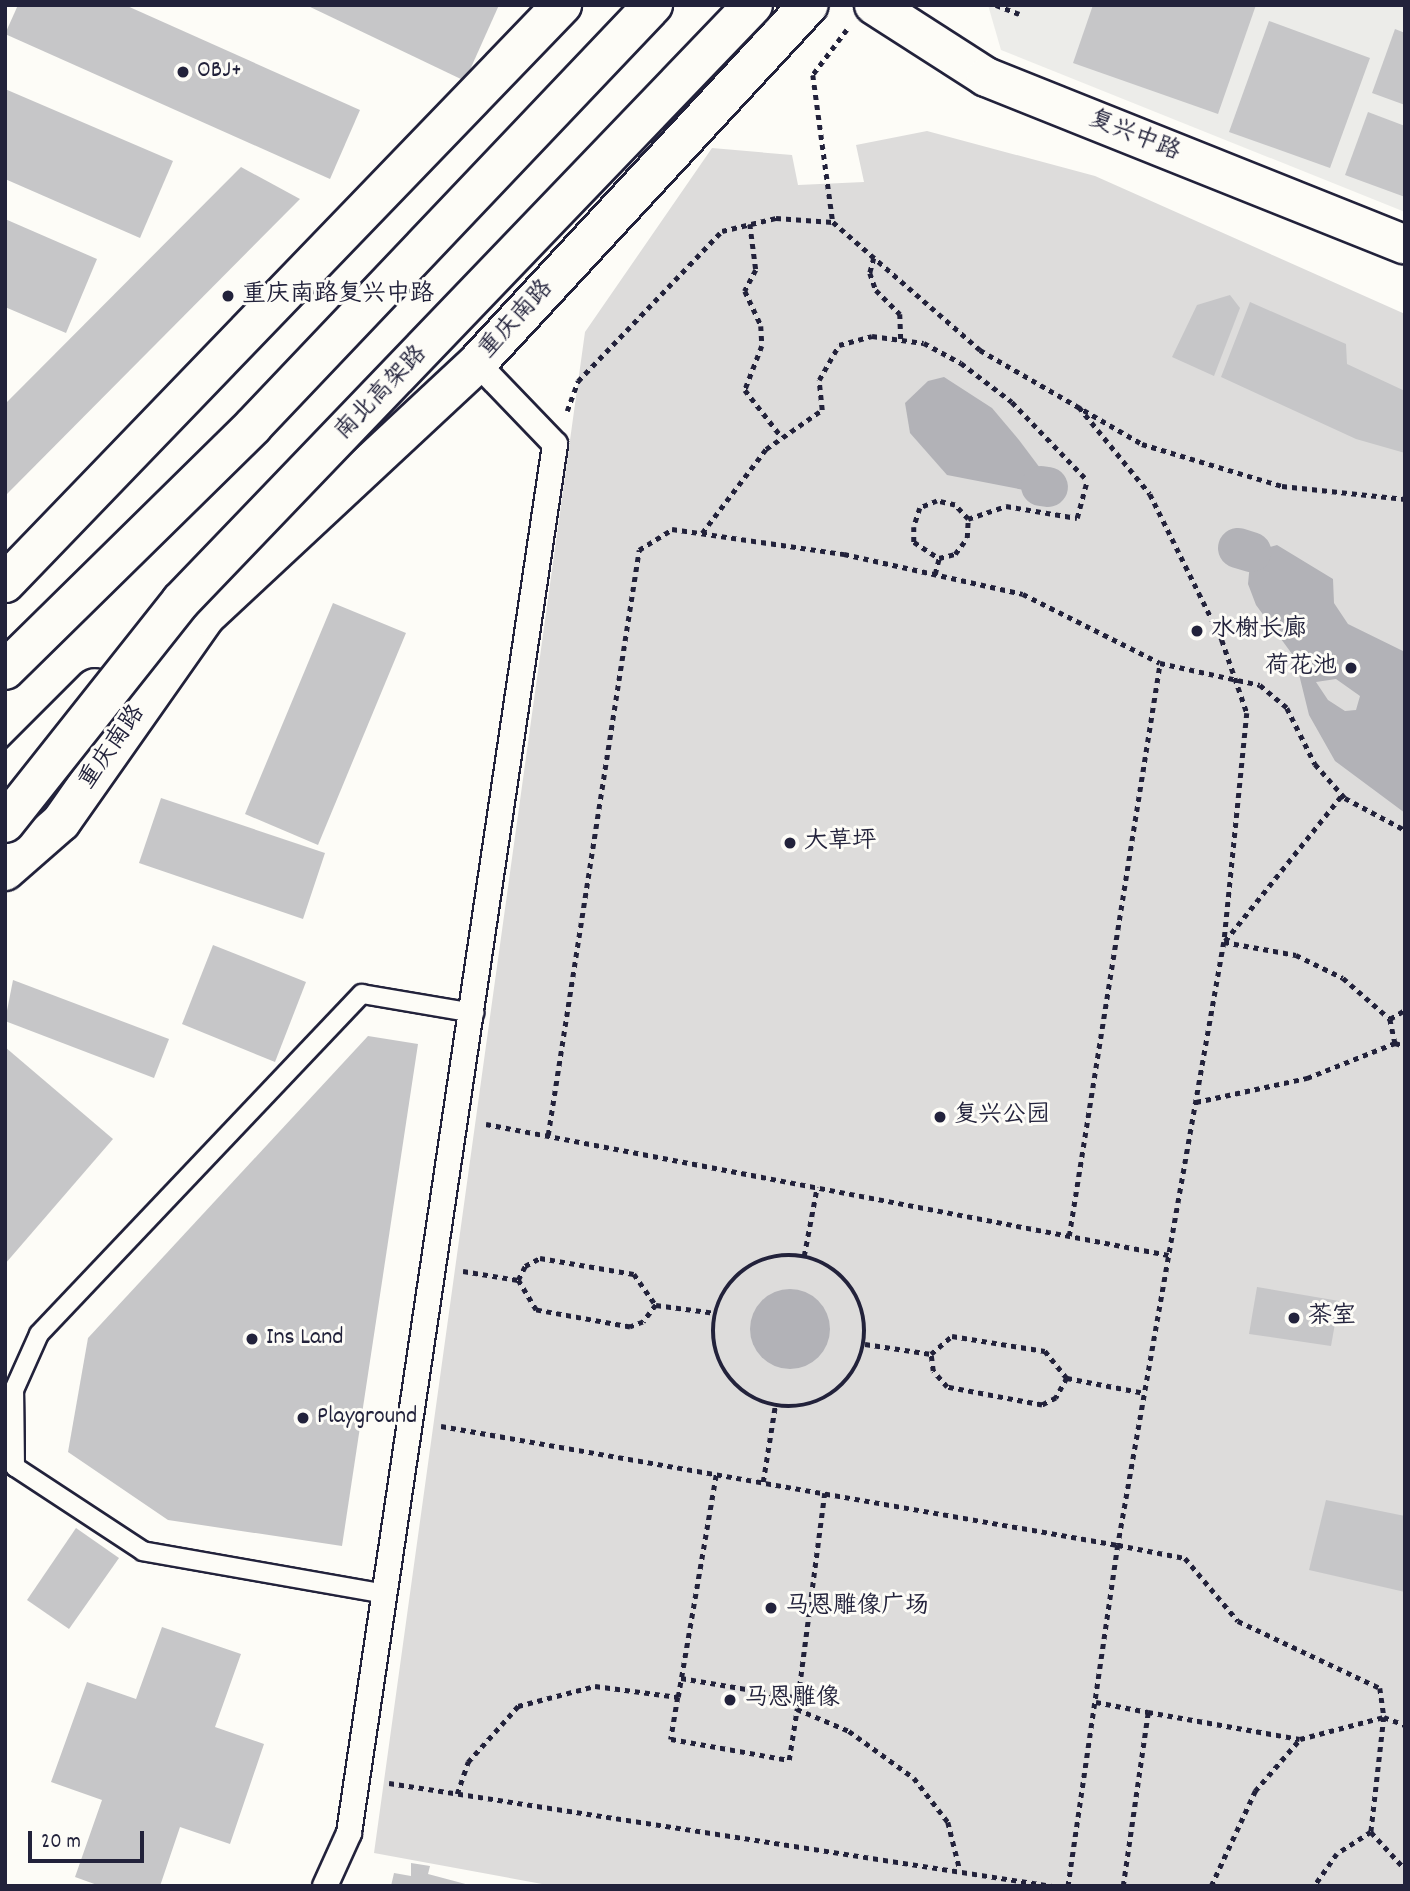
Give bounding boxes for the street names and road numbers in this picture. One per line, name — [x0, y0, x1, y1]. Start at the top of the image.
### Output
street label: 复兴中路 — [1084, 106, 1184, 168]
street label: 重庆南路 — [474, 275, 560, 365]
street label: 南北高架路 — [330, 341, 434, 447]
street label: 重庆南路 — [74, 700, 152, 796]

